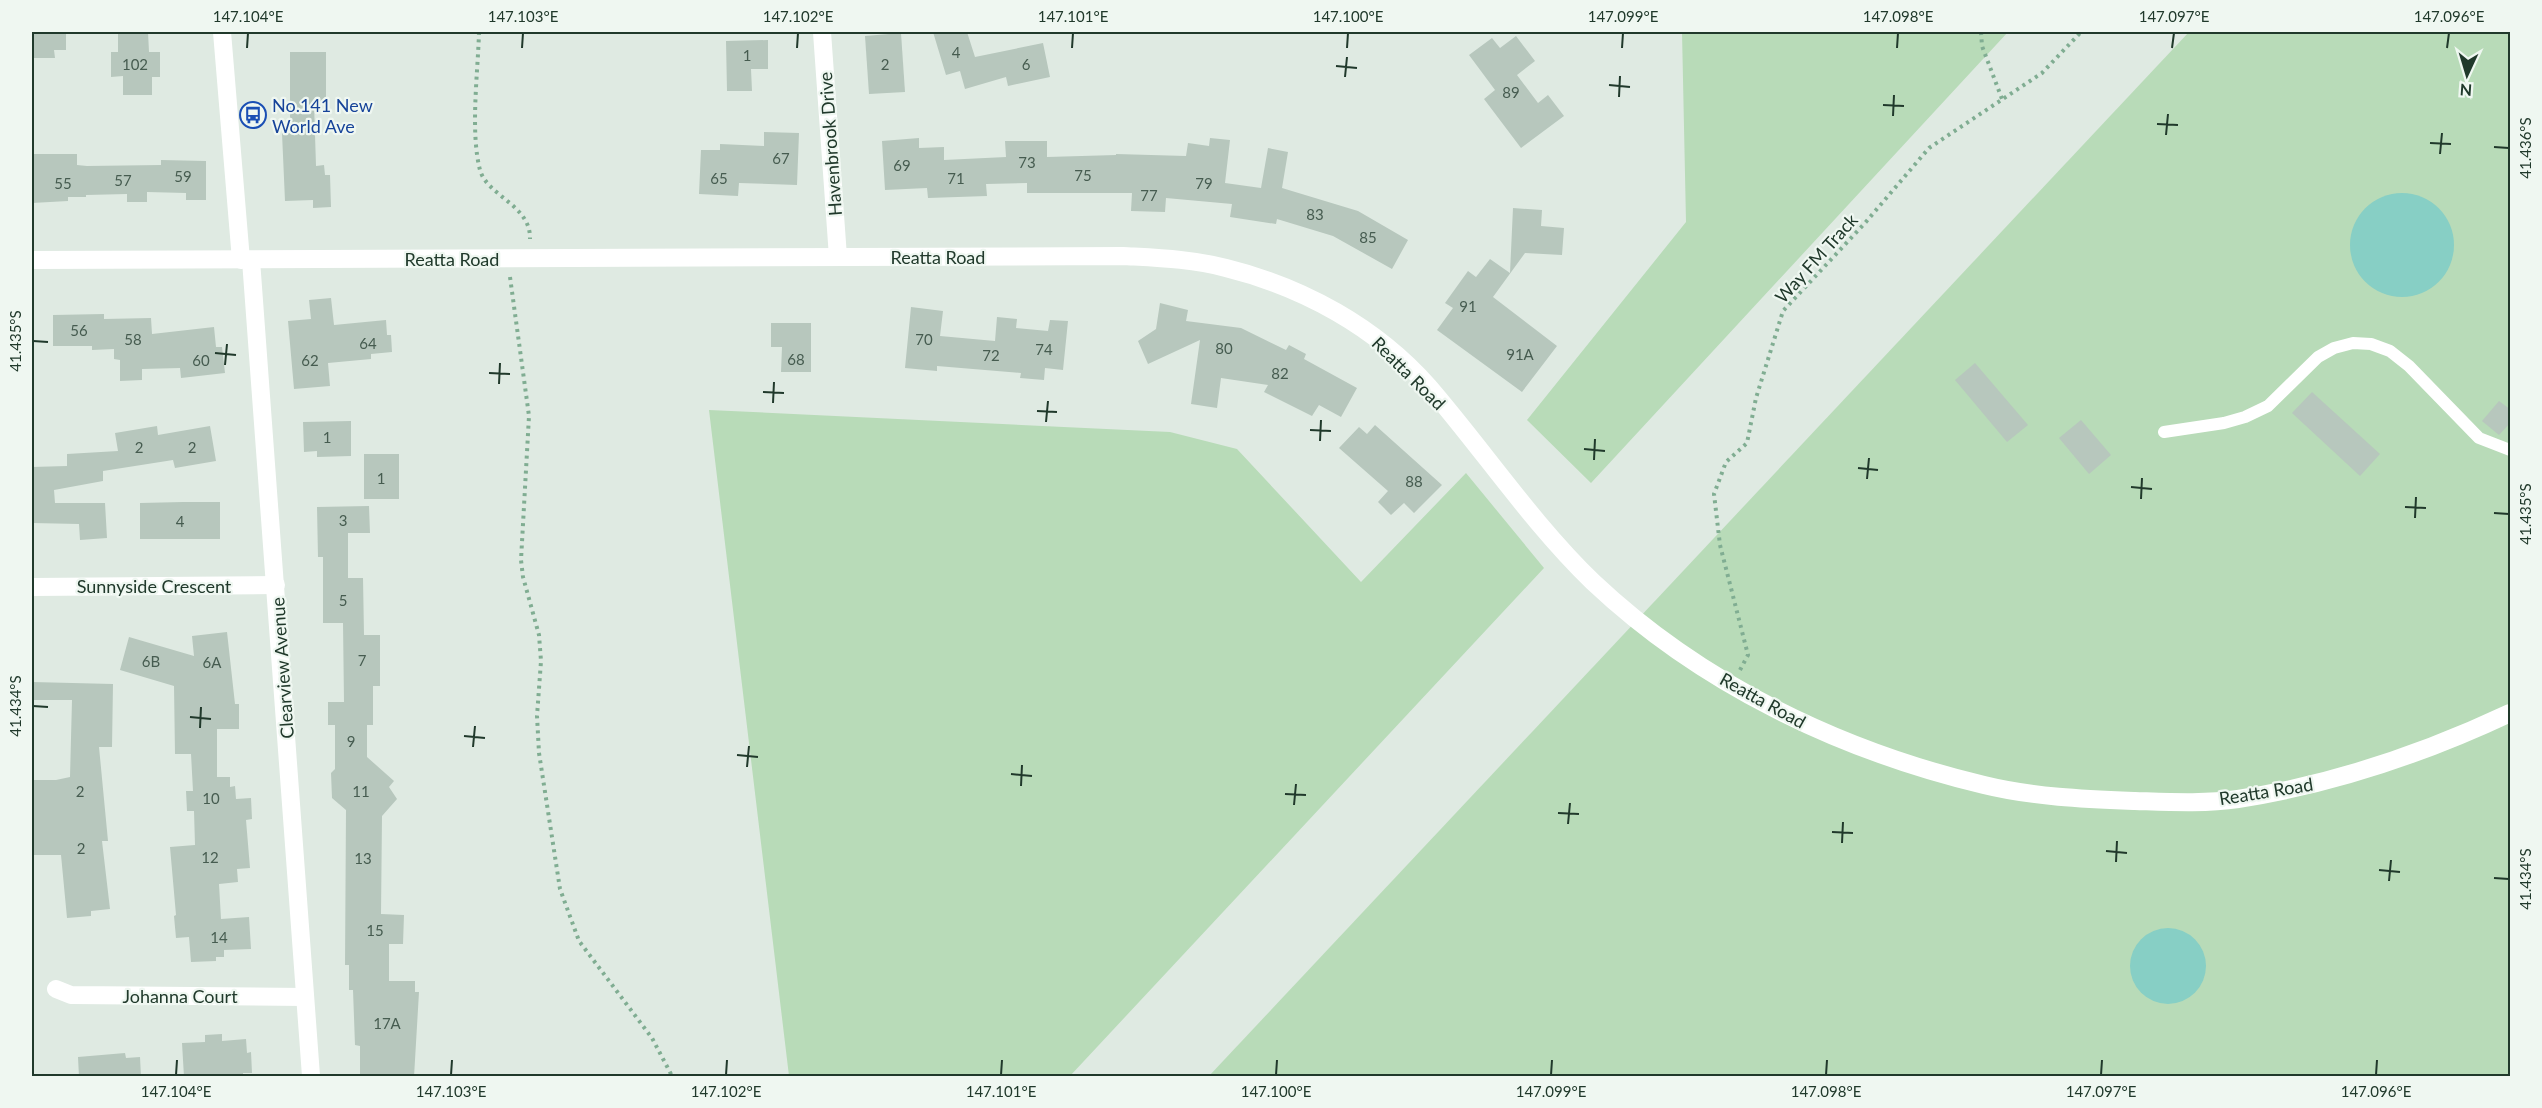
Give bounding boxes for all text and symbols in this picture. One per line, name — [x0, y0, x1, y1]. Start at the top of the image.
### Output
text: 147.104°E — [213, 7, 283, 25]
text: 147.103°E — [488, 7, 558, 25]
text: 147.102°E — [763, 7, 833, 25]
text: 147.101°E — [1038, 7, 1108, 25]
text: 147.100°E — [1313, 7, 1383, 25]
text: 147.099°E — [1588, 7, 1658, 25]
text: 147.098°E — [1863, 7, 1933, 25]
text: 147.097°E — [2139, 7, 2209, 25]
text: 147.096°E — [2414, 7, 2484, 25]
house number: 4 — [952, 43, 961, 61]
north arrow — [2437, 45, 2497, 105]
house number: 1 — [743, 46, 751, 64]
house number: 102 — [122, 55, 148, 73]
house number: 2 — [881, 55, 889, 73]
house number: 6 — [1022, 55, 1031, 73]
street label: Havenbrook Drive — [814, 71, 846, 217]
text: N — [2459, 81, 2473, 100]
house number: 89 — [1502, 83, 1520, 101]
place label: No.141 New World Ave — [272, 94, 373, 137]
bus stop icon: No.141 New World Ave — [238, 100, 268, 130]
text: 41.436°S — [2516, 117, 2534, 179]
house number: 67 — [772, 149, 790, 167]
house number: 73 — [1018, 153, 1036, 171]
house number: 69 — [893, 156, 911, 174]
house number: 75 — [1074, 166, 1092, 184]
house number: 59 — [174, 167, 192, 185]
house number: 65 — [710, 169, 728, 187]
house number: 71 — [947, 169, 965, 187]
house number: 57 — [114, 171, 132, 189]
house number: 55 — [54, 174, 72, 192]
house number: 79 — [1195, 174, 1213, 192]
house number: 77 — [1140, 186, 1158, 204]
house number: 83 — [1306, 205, 1324, 223]
street label: Way FM Track — [1770, 208, 1862, 307]
house number: 85 — [1359, 228, 1377, 246]
street label: Reatta Road — [891, 246, 985, 268]
street label: Reatta Road — [405, 248, 499, 270]
house number: 91 — [1459, 297, 1477, 315]
text: 41.435°S — [6, 310, 24, 372]
house number: 56 — [70, 321, 88, 339]
house number: 58 — [124, 330, 142, 348]
house number: 70 — [915, 330, 933, 348]
street label: Reatta Road — [1368, 332, 1450, 414]
house number: 64 — [359, 334, 377, 352]
house number: 80 — [1215, 339, 1233, 357]
house number: 74 — [1035, 340, 1053, 358]
house number: 91A — [1506, 345, 1535, 363]
house number: 72 — [982, 346, 1000, 364]
house number: 68 — [787, 350, 805, 368]
house number: 60 — [192, 351, 210, 369]
house number: 62 — [301, 351, 319, 369]
house number: 82 — [1271, 364, 1289, 382]
house number: 1 — [323, 428, 331, 446]
house number: 2 — [135, 438, 143, 456]
house number: 2 — [188, 438, 196, 456]
house number: 1 — [377, 469, 385, 487]
house number: 88 — [1405, 472, 1423, 490]
text: 41.435°S — [2516, 483, 2534, 545]
house number: 3 — [339, 511, 347, 529]
house number: 4 — [176, 512, 185, 530]
street label: Sunnyside Crescent — [77, 575, 232, 597]
house number: 5 — [339, 591, 347, 609]
street label: Clearview Avenue — [266, 597, 298, 739]
house number: 7 — [358, 651, 367, 669]
house number: 6B — [142, 652, 160, 670]
house number: 6A — [203, 653, 222, 671]
street label: Reatta Road — [1716, 667, 1810, 733]
text: 41.434°S — [6, 675, 24, 737]
house number: 9 — [347, 732, 355, 750]
street label: Reatta Road — [2217, 773, 2315, 809]
house number: 2 — [76, 782, 84, 800]
house number: 11 — [352, 782, 370, 800]
house number: 10 — [202, 789, 220, 807]
house number: 2 — [77, 839, 85, 857]
house number: 12 — [201, 848, 219, 866]
text: 41.434°S — [2516, 848, 2534, 910]
house number: 13 — [354, 849, 372, 867]
house number: 15 — [366, 921, 384, 939]
house number: 14 — [210, 928, 228, 946]
street label: Johanna Court — [122, 985, 238, 1007]
house number: 17A — [373, 1014, 402, 1032]
text: 147.104°E — [141, 1082, 211, 1100]
text: 147.103°E — [416, 1082, 486, 1100]
text: 147.102°E — [691, 1082, 761, 1100]
text: 147.101°E — [966, 1082, 1036, 1100]
text: 147.100°E — [1241, 1082, 1311, 1100]
text: 147.099°E — [1516, 1082, 1586, 1100]
text: 147.098°E — [1791, 1082, 1861, 1100]
text: 147.097°E — [2066, 1082, 2136, 1100]
text: 147.096°E — [2341, 1082, 2411, 1100]

